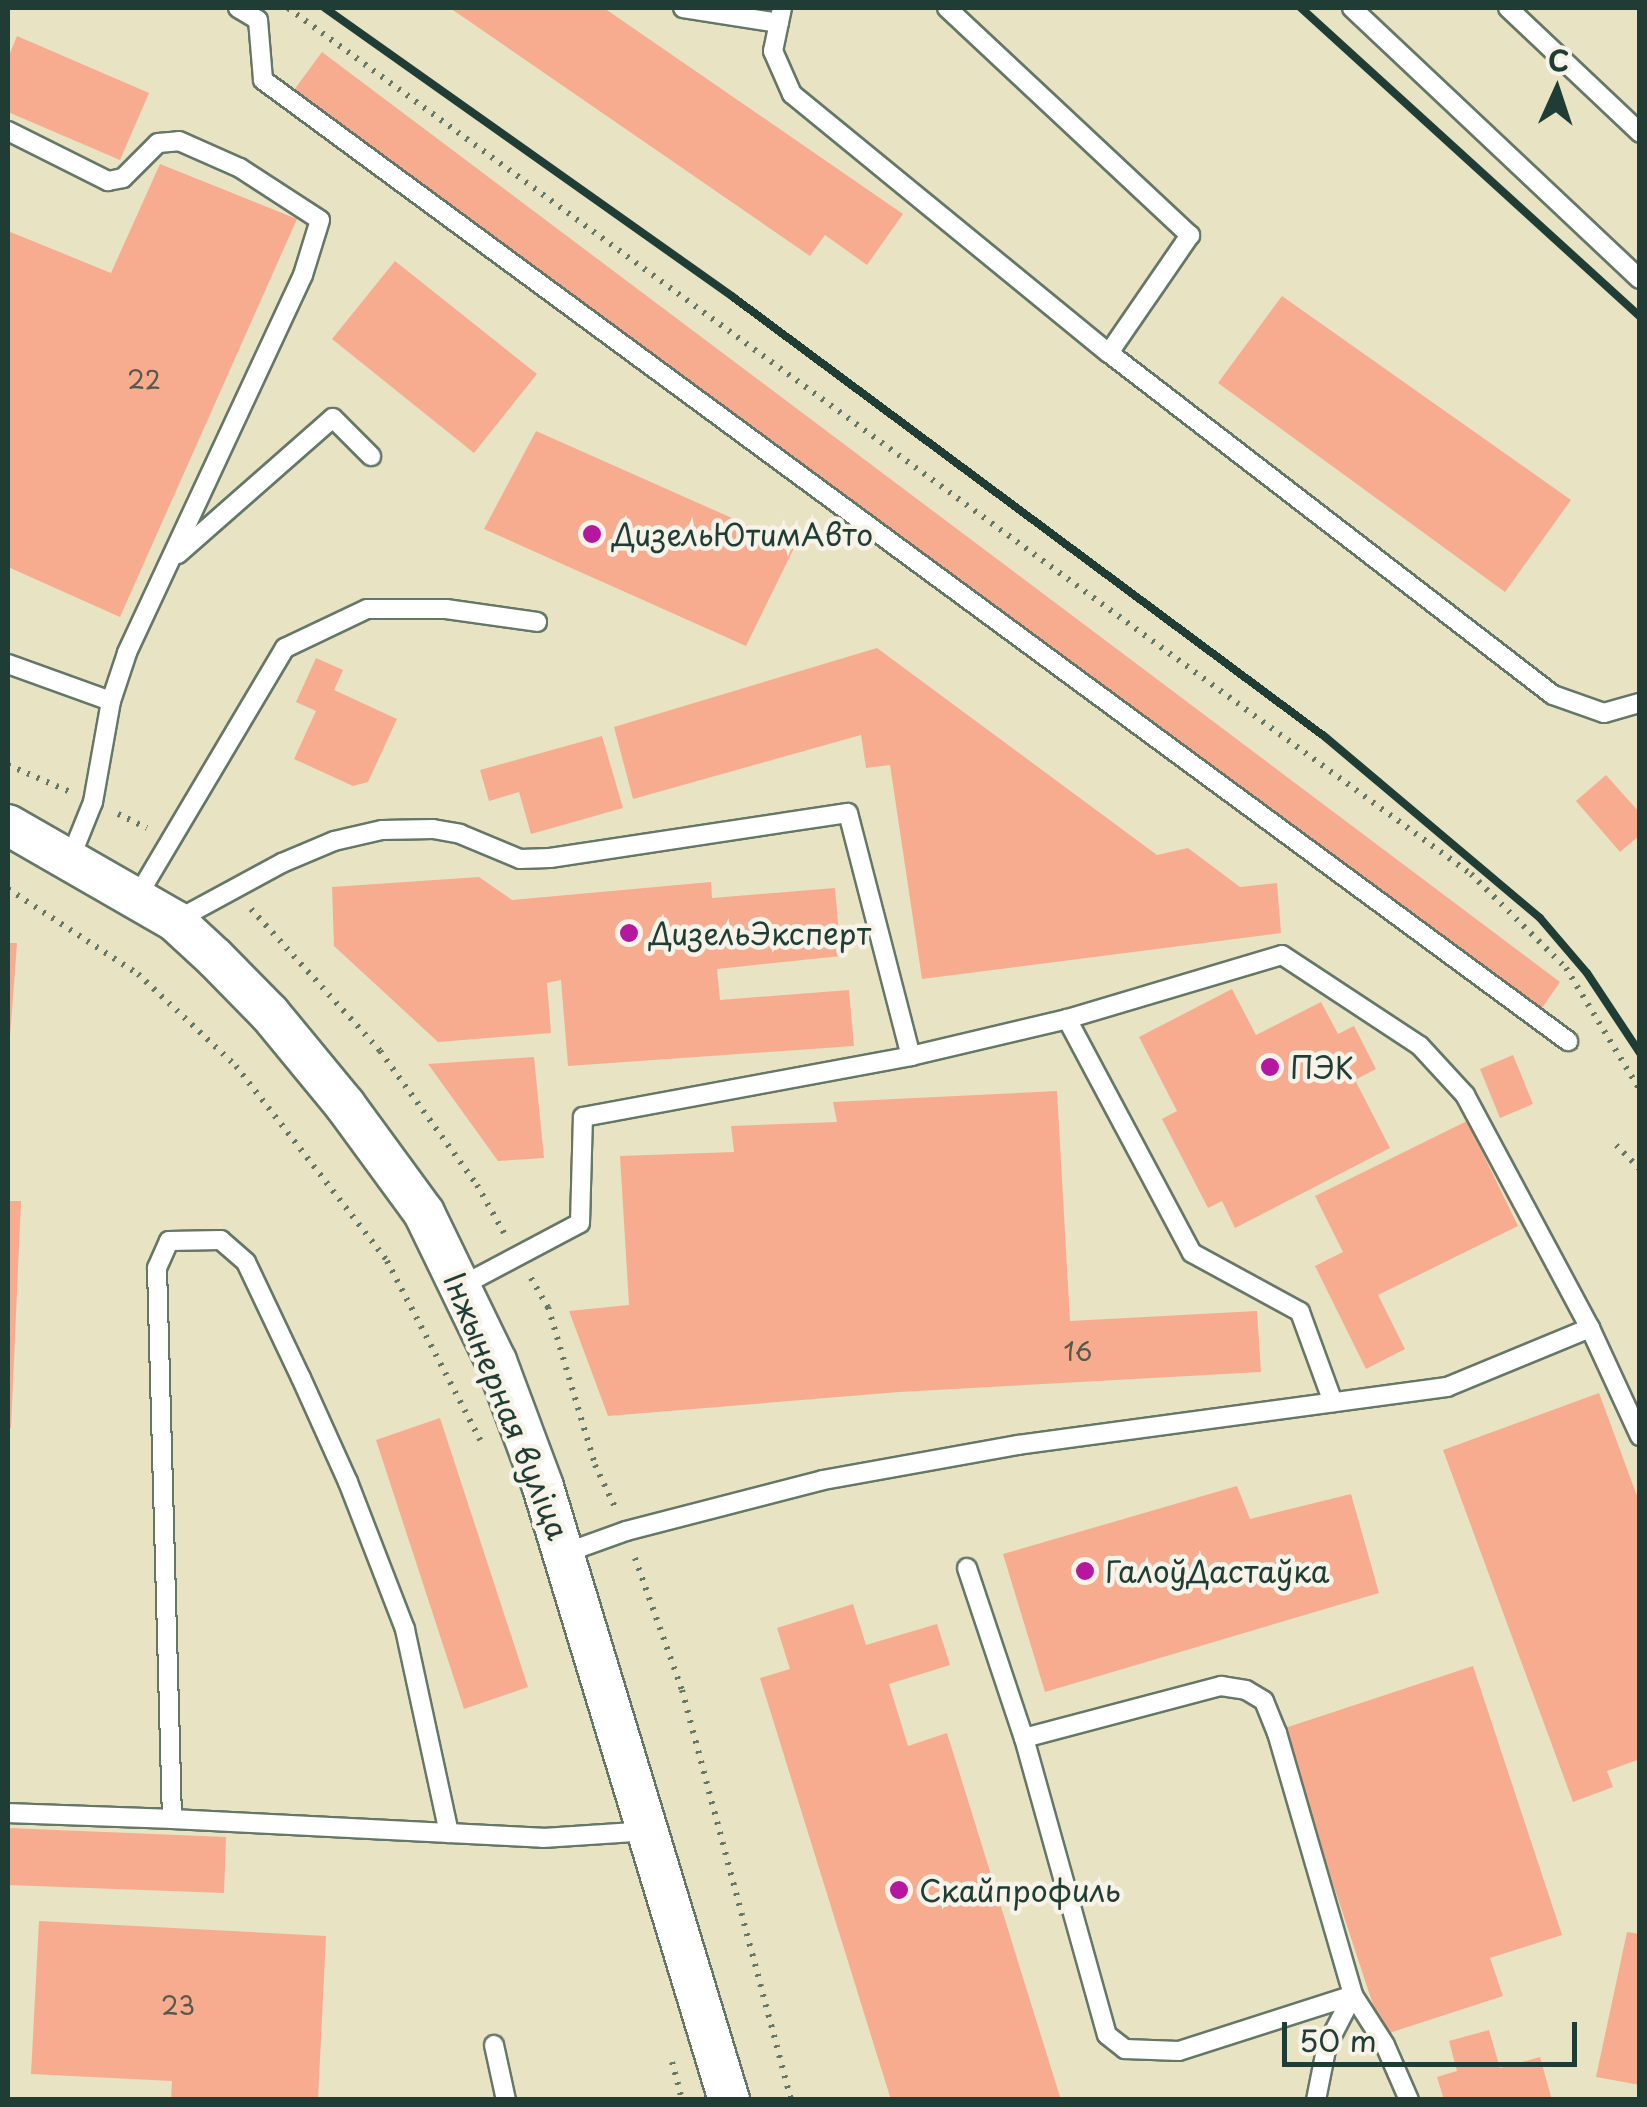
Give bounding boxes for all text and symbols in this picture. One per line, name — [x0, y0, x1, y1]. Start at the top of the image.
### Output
text: С — [1547, 38, 1570, 82]
north arrow — [1507, 40, 1607, 140]
house number: 22 — [127, 364, 161, 394]
place label: ДизельЮтимАвто — [612, 516, 873, 552]
marker: ДизельЮтимАвто — [581, 523, 603, 545]
place label: ДизельЭксперт — [649, 915, 871, 951]
marker: ДизельЭксперт — [618, 922, 640, 944]
place label: ПЭК — [1290, 1049, 1353, 1085]
marker: ПЭК — [1259, 1056, 1281, 1078]
street label: Інжынерная вуліца — [437, 1267, 577, 1545]
house number: 16 — [1064, 1336, 1092, 1366]
place label: ГалоўДастаўка — [1105, 1553, 1329, 1589]
marker: ГалоўДастаўка — [1074, 1560, 1096, 1582]
place label: Скайпрофиль — [919, 1872, 1120, 1908]
marker: Скайпрофиль — [888, 1879, 910, 1901]
house number: 23 — [161, 1990, 195, 2020]
scale bar — [1287, 2002, 1582, 2064]
text: 50 m — [1299, 2017, 1377, 2062]

